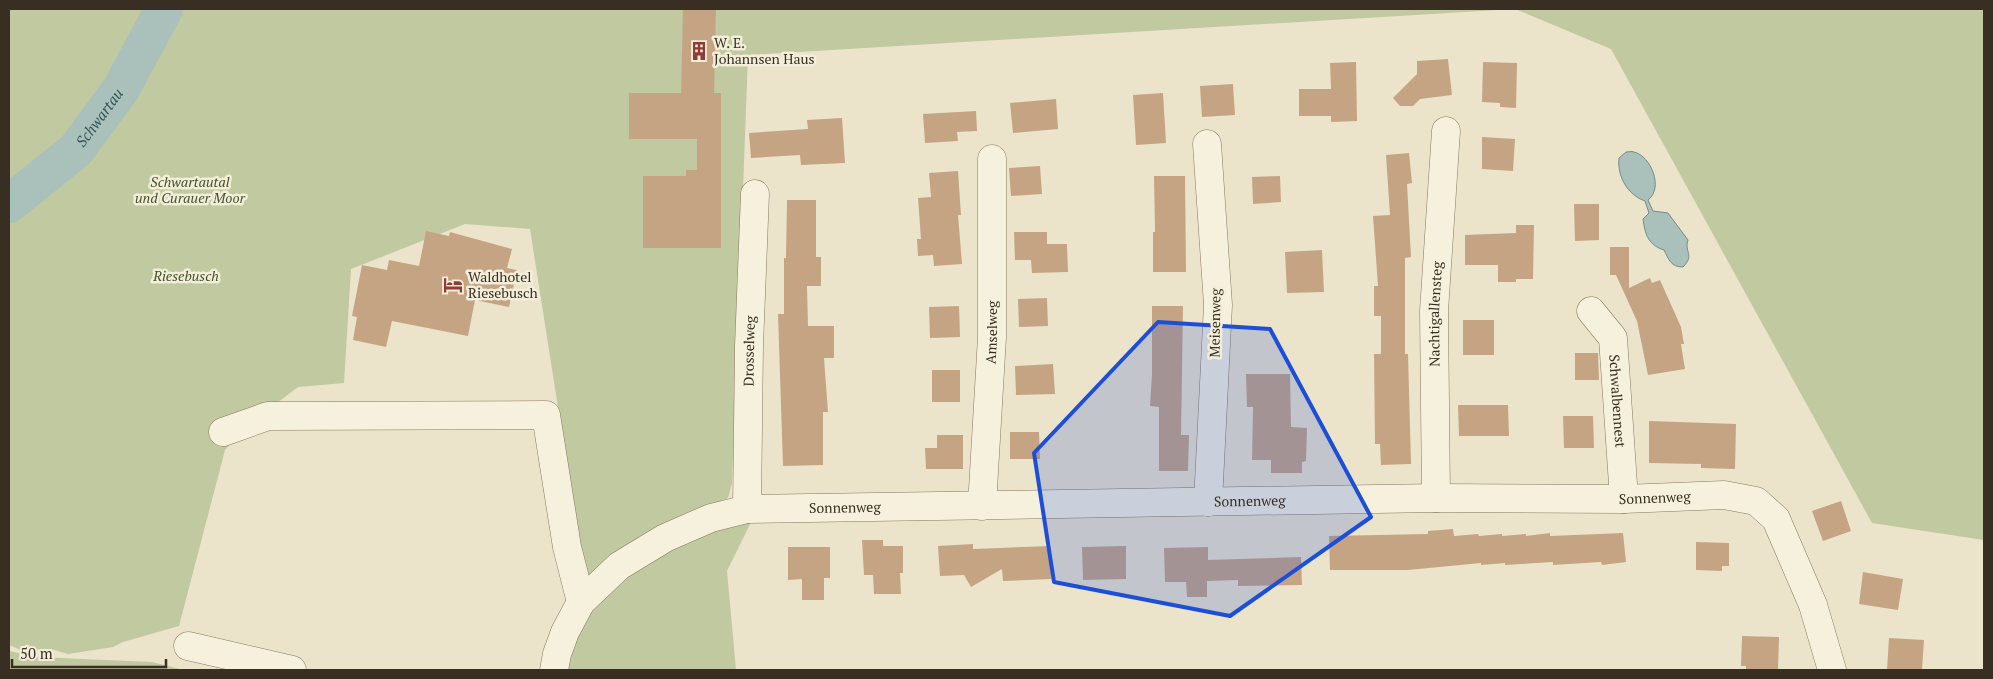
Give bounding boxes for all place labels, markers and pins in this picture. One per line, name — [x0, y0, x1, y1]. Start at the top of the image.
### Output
place label: W. E. Johannsen Haus — [714, 33, 815, 68]
building icon: W. E. Johannsen Haus — [688, 40, 710, 62]
place label: Waldhotel Riesebusch — [468, 267, 538, 302]
hotel icon: Waldhotel Riesebusch — [442, 274, 464, 296]

